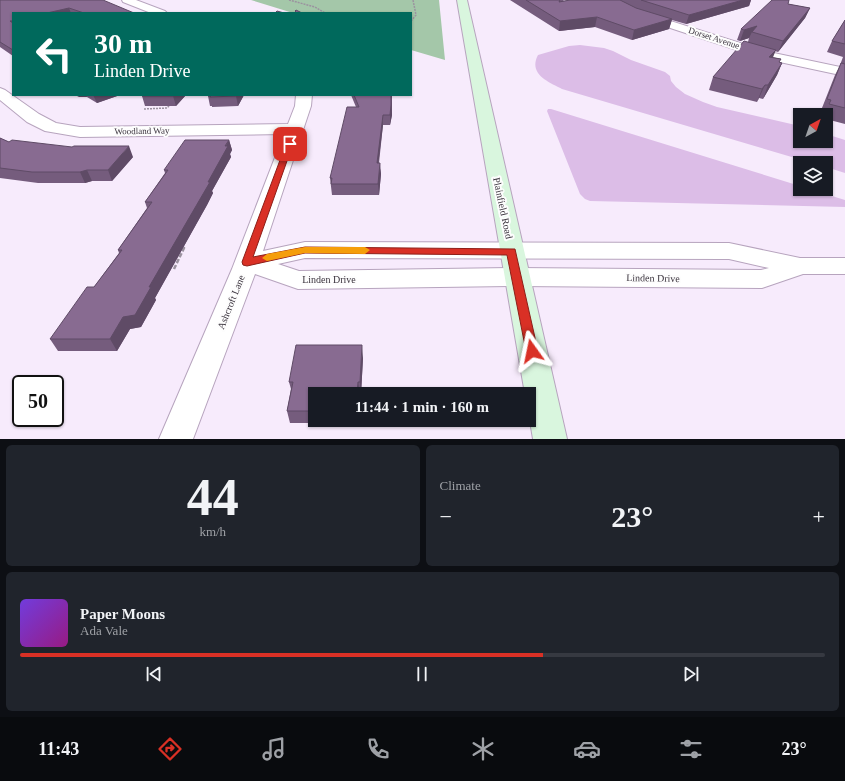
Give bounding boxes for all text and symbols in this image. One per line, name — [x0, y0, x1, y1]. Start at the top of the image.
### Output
street label: Dorset Avenue — [687, 25, 741, 51]
icon: left — [28, 28, 80, 80]
text: 30 m — [94, 28, 152, 59]
text: Linden Drive — [94, 61, 190, 81]
north arrow — [793, 108, 833, 148]
map controls — [793, 108, 833, 196]
street label: Woodland Way — [114, 126, 170, 136]
pin — [273, 127, 307, 161]
icon: arrive — [279, 133, 301, 155]
button: layers — [793, 156, 833, 196]
street label: Plainfield Road — [491, 176, 515, 240]
street label: Linden Drive — [626, 272, 680, 284]
street label: Ashcroft Lane — [215, 273, 247, 331]
street label: Linden Drive — [302, 274, 356, 285]
position arrow — [511, 330, 553, 372]
speed limit sign: 50 — [12, 375, 64, 427]
text: 11:44 · 1 min · 160 m — [355, 399, 489, 415]
text: 44 — [187, 469, 239, 526]
text: Climate — [440, 478, 481, 493]
text: 23° — [611, 500, 653, 533]
text: − — [440, 504, 452, 529]
text: + — [813, 504, 825, 529]
text: km/h — [199, 524, 226, 539]
text: Paper Moons — [80, 606, 165, 622]
text: Ada Vale — [80, 623, 128, 638]
icon: previous — [143, 663, 165, 685]
icon: pause — [411, 663, 433, 685]
icon: next — [680, 663, 702, 685]
icon: directions — [156, 735, 184, 763]
icon: music — [260, 735, 288, 763]
icon: phone — [364, 735, 392, 763]
icon: climate — [469, 735, 497, 763]
icon: car — [573, 735, 601, 763]
icon: filters — [677, 735, 705, 763]
text: 11:43 — [38, 739, 79, 759]
text: 23° — [782, 739, 807, 759]

